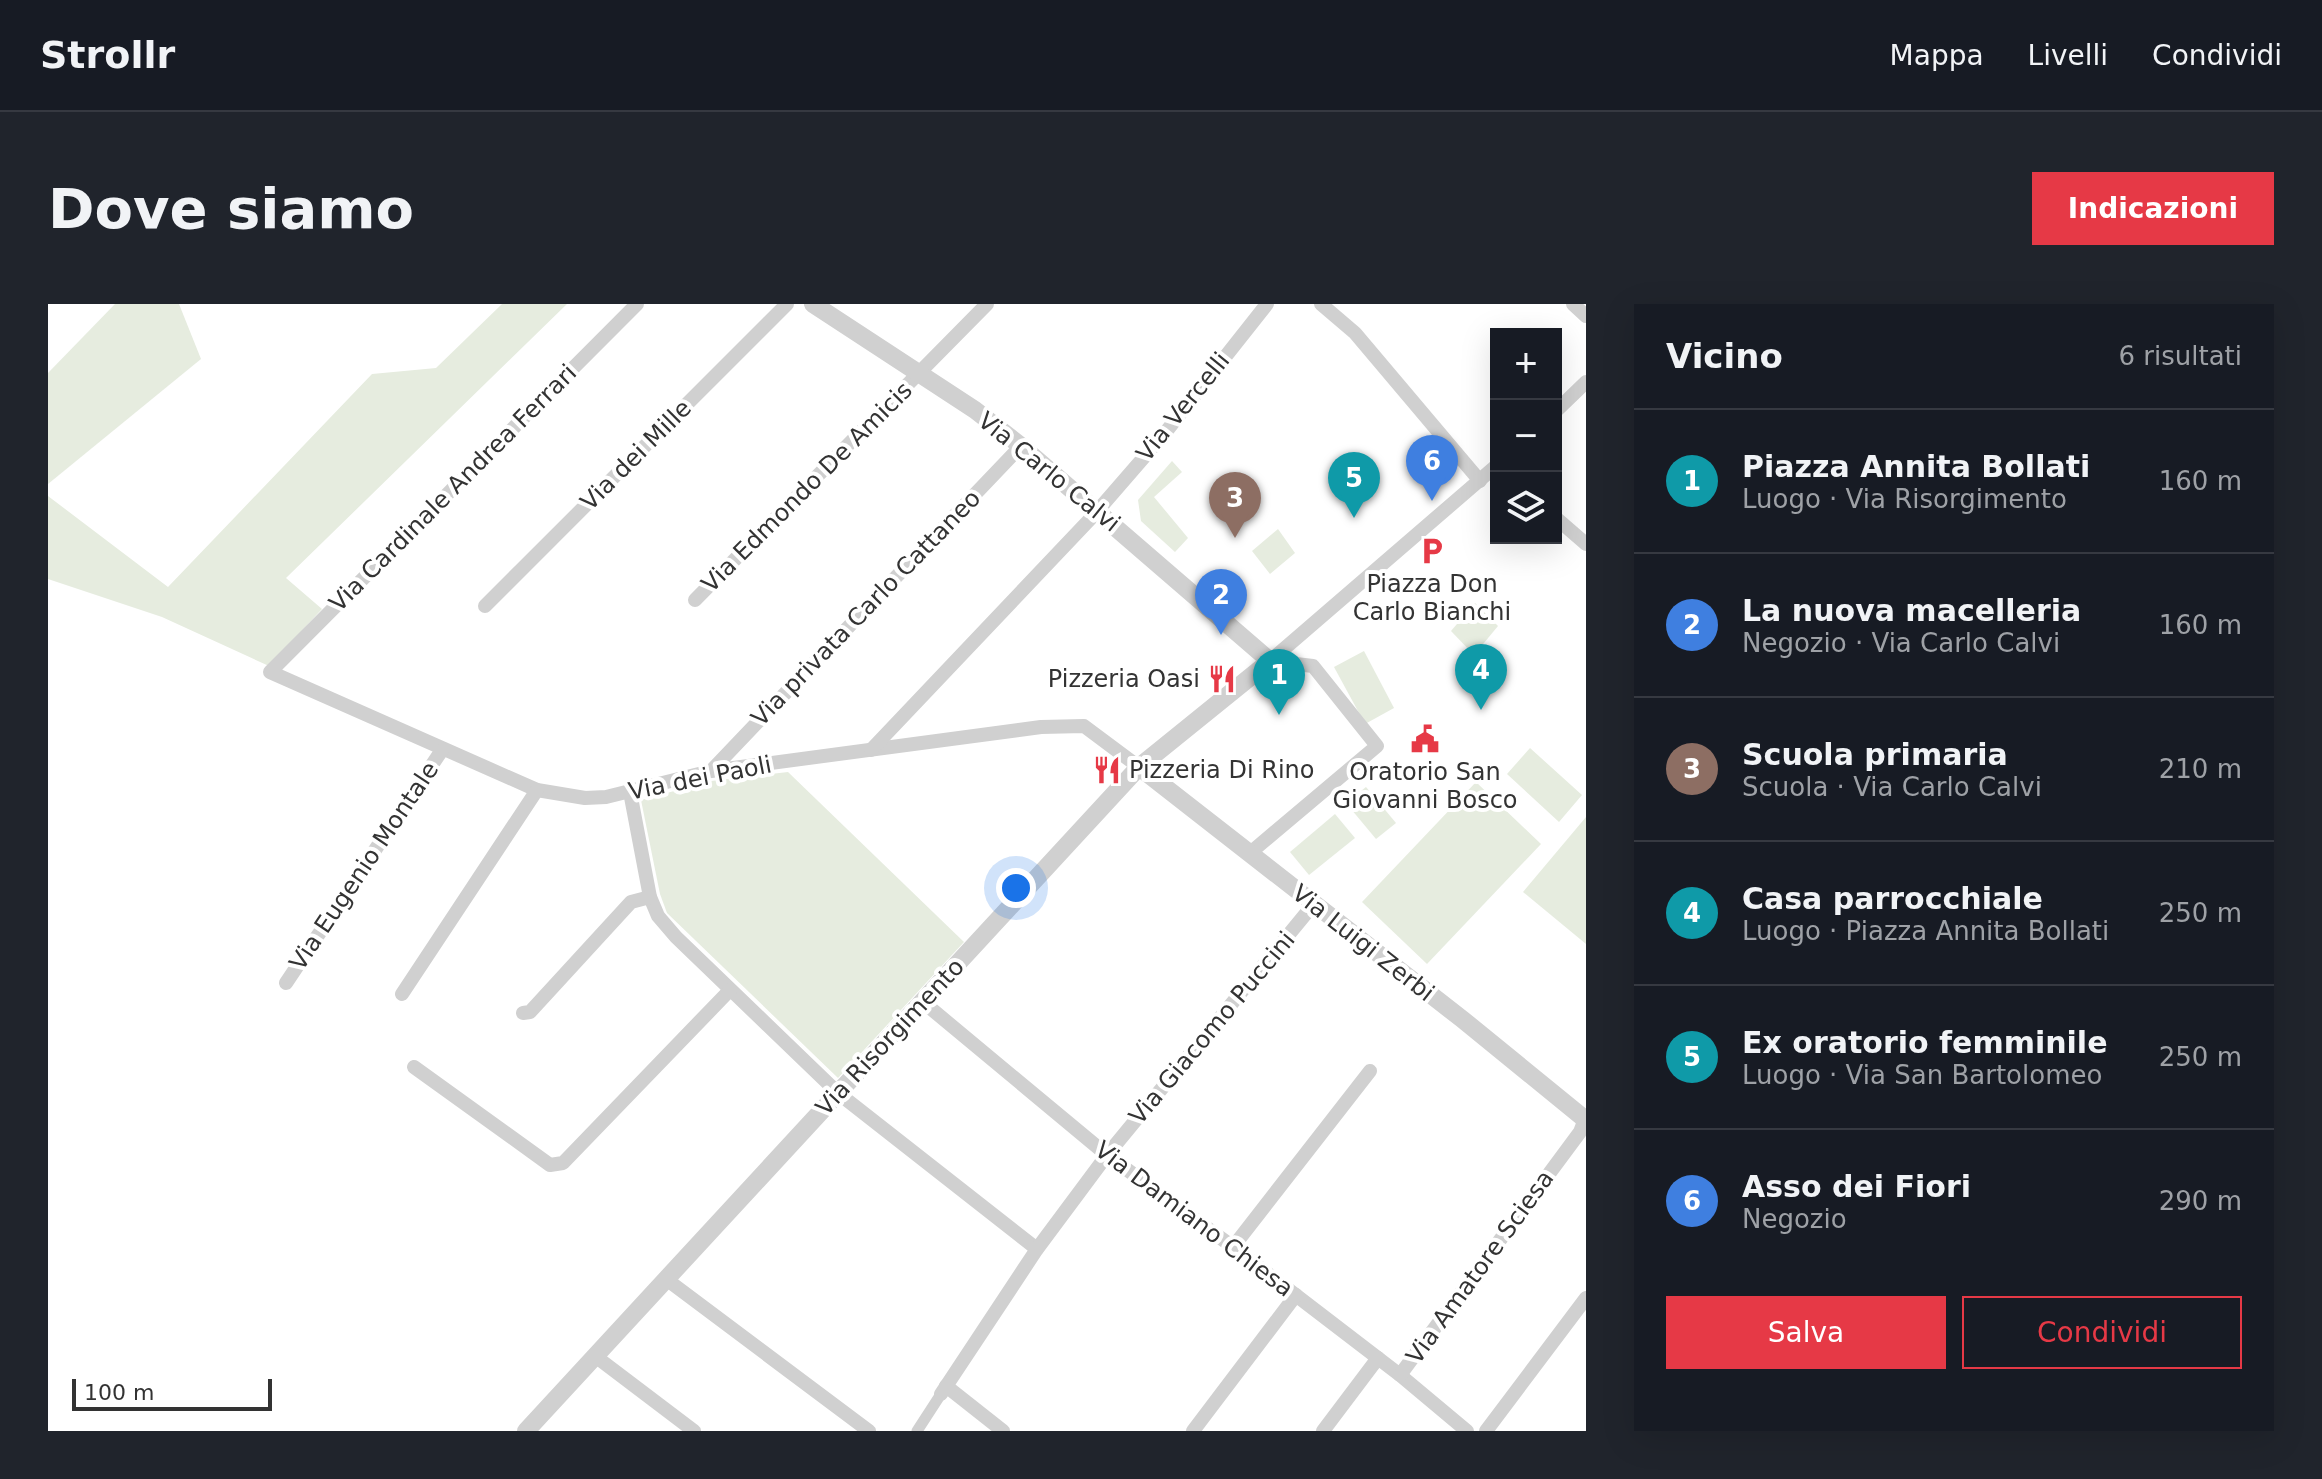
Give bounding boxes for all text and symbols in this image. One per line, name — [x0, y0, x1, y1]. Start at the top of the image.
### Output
text: Strollr — [40, 33, 175, 77]
text: Mappa — [1890, 39, 1984, 72]
text: Livelli — [2028, 39, 2108, 72]
text: Condividi — [2152, 39, 2282, 72]
button: Indicazioni — [2032, 172, 2274, 245]
text: Dove siamo — [48, 176, 414, 241]
map controls — [1490, 328, 1562, 544]
button: + — [1490, 328, 1562, 400]
text: Vicino — [1666, 336, 1783, 376]
text: 6 risultati — [2118, 341, 2242, 371]
street label: Via Vercelli — [1131, 347, 1235, 467]
street label: Via Cardinale Andrea Ferrari — [324, 359, 582, 617]
street label: Via Edmondo De Amicis — [696, 376, 918, 598]
street label: Via dei Mille — [575, 394, 697, 516]
button: − — [1490, 400, 1562, 472]
street label: Via Carlo Calvi — [972, 406, 1126, 538]
pin: 6 — [1406, 435, 1458, 501]
text: Piazza Annita Bollati — [1742, 449, 2090, 484]
pin: 5 — [1328, 452, 1380, 518]
text: 1 — [1683, 466, 1701, 496]
text: 160 m — [2159, 466, 2242, 496]
pin: 3 — [1209, 472, 1261, 538]
button: layers — [1490, 472, 1562, 544]
street label: Via privata Carlo Cattaneo — [746, 484, 986, 732]
text: Luogo · Via Risorgimento — [1742, 484, 2067, 514]
parking icon: Piazza Don Carlo Bianchi — [1417, 536, 1447, 566]
pin: 2 — [1195, 569, 1247, 635]
place label: Piazza Don Carlo Bianchi — [1353, 570, 1511, 626]
text: La nuova macelleria — [1742, 593, 2081, 628]
text: 2 — [1683, 610, 1701, 640]
text: 160 m — [2159, 610, 2242, 640]
text: Negozio · Via Carlo Calvi — [1742, 628, 2060, 658]
pin: 4 — [1455, 644, 1507, 710]
pin: 1 — [1253, 649, 1305, 715]
restaurant icon: Pizzeria Oasi — [1207, 664, 1237, 694]
place label: Pizzeria Oasi — [1048, 665, 1200, 693]
public building icon: Oratorio San Giovanni Bosco — [1410, 724, 1440, 754]
text: Scuola primaria — [1742, 737, 2008, 772]
street label: Via dei Paoli — [626, 750, 774, 806]
text: 3 — [1683, 754, 1701, 784]
text: 210 m — [2159, 754, 2242, 784]
restaurant icon: Pizzeria Di Rino — [1092, 755, 1122, 785]
street label: Via Eugenio Montale — [284, 756, 444, 976]
place label: Pizzeria Di Rino — [1129, 756, 1314, 784]
place label: Oratorio San Giovanni Bosco — [1332, 758, 1518, 814]
text: Scuola · Via Carlo Calvi — [1742, 772, 2042, 802]
your location — [996, 868, 1036, 908]
street label: Via Luigi Zerbi — [1287, 879, 1439, 1007]
text: Casa parrocchiale — [1742, 881, 2043, 916]
text: 4 — [1683, 898, 1701, 928]
text: 250 m — [2159, 898, 2242, 928]
text: Luogo · Piazza Annita Bollati — [1742, 916, 2109, 946]
street label: Via Giacomo Puccini — [1123, 926, 1301, 1130]
street label: Via Risorgimento — [810, 953, 970, 1121]
text: Ex oratorio femminile — [1742, 1025, 2108, 1060]
text: 5 — [1683, 1042, 1701, 1072]
text: 250 m — [2159, 1042, 2242, 1072]
text: Luogo · Via San Bartolomeo — [1742, 1060, 2102, 1090]
street label: Via Damiano Chiesa — [1089, 1135, 1299, 1303]
street label: Via Amatore Sciesa — [1400, 1165, 1560, 1369]
text: Asso dei Fiori — [1742, 1169, 1971, 1204]
text: 6 — [1683, 1186, 1701, 1216]
text: 290 m — [2159, 1186, 2242, 1216]
text: Negozio — [1742, 1204, 1847, 1234]
button: Salva — [1666, 1296, 1946, 1369]
button: Condividi — [1962, 1296, 2242, 1369]
scale bar — [72, 1375, 272, 1411]
text: 100 m — [84, 1380, 154, 1405]

